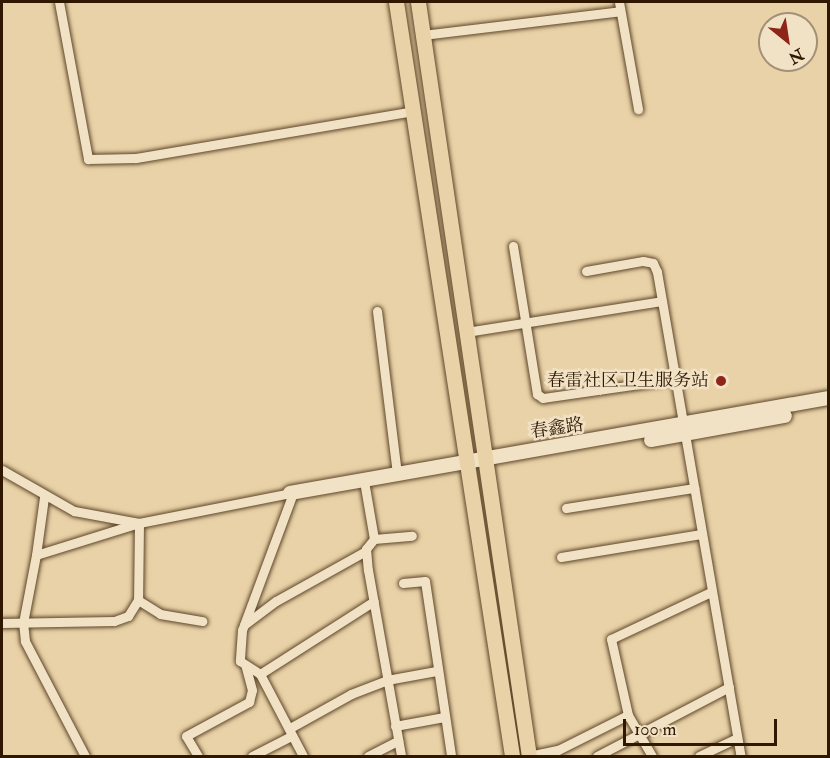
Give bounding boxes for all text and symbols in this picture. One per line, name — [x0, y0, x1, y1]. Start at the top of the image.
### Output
north arrow — [758, 12, 818, 72]
text: N — [785, 44, 807, 68]
place label: 春雷社区卫生服务站 — [547, 370, 709, 392]
marker: 春雷社区卫生服务站 — [714, 374, 728, 388]
street label: 春鑫路 — [529, 415, 585, 443]
scale bar — [626, 707, 780, 745]
text: 100 m — [634, 718, 677, 741]

